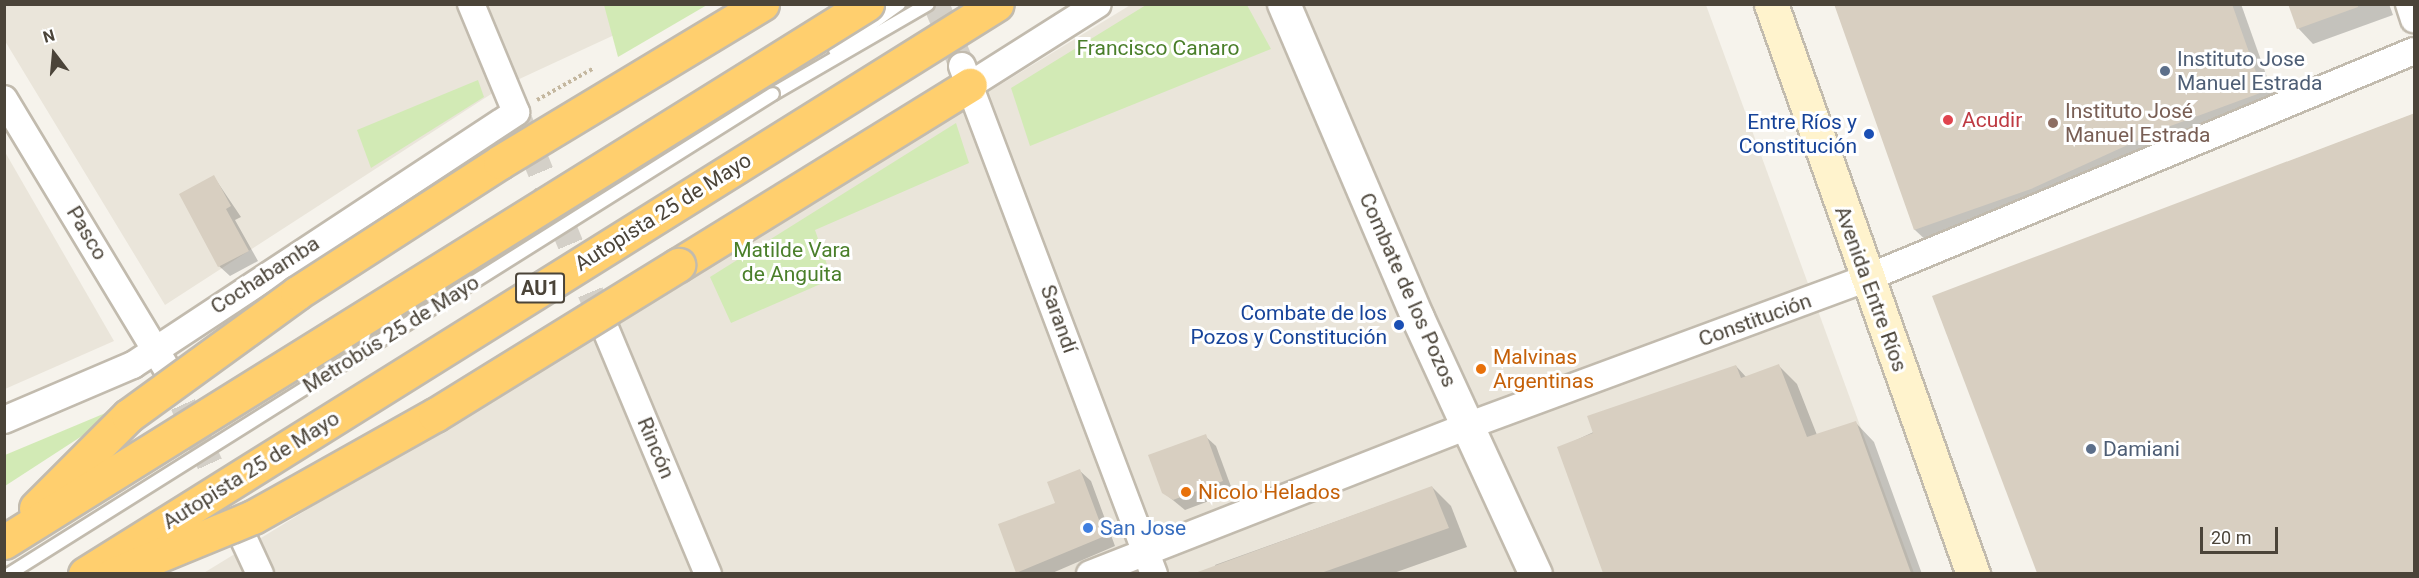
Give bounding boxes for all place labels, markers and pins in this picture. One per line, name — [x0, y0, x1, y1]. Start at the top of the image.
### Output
place label: Instituto Jose Manuel Estrada — [2177, 46, 2322, 96]
marker: Instituto Jose Manuel Estrada — [2158, 64, 2172, 78]
place label: Instituto José Manuel Estrada — [2065, 98, 2210, 148]
place label: Acudir — [1962, 107, 2022, 133]
place label: Entre Ríos y Constitución — [1739, 109, 1857, 159]
marker: Acudir — [1939, 111, 1957, 129]
marker: Instituto José Manuel Estrada — [2046, 116, 2060, 130]
marker: Entre Ríos y Constitución — [1862, 127, 1876, 141]
place label: Combate de los Pozos y Constitución — [1190, 300, 1387, 350]
marker: Combate de los Pozos y Constitución — [1392, 318, 1406, 332]
place label: Malvinas Argentinas — [1493, 344, 1594, 394]
marker: Malvinas Argentinas — [1474, 362, 1488, 376]
place label: Damiani — [2103, 436, 2180, 462]
marker: Damiani — [2084, 442, 2098, 456]
place label: Nicolo Helados — [1198, 479, 1341, 505]
marker: Nicolo Helados — [1179, 485, 1193, 499]
place label: San Jose — [1100, 515, 1186, 541]
marker: San Jose — [1081, 521, 1095, 535]

